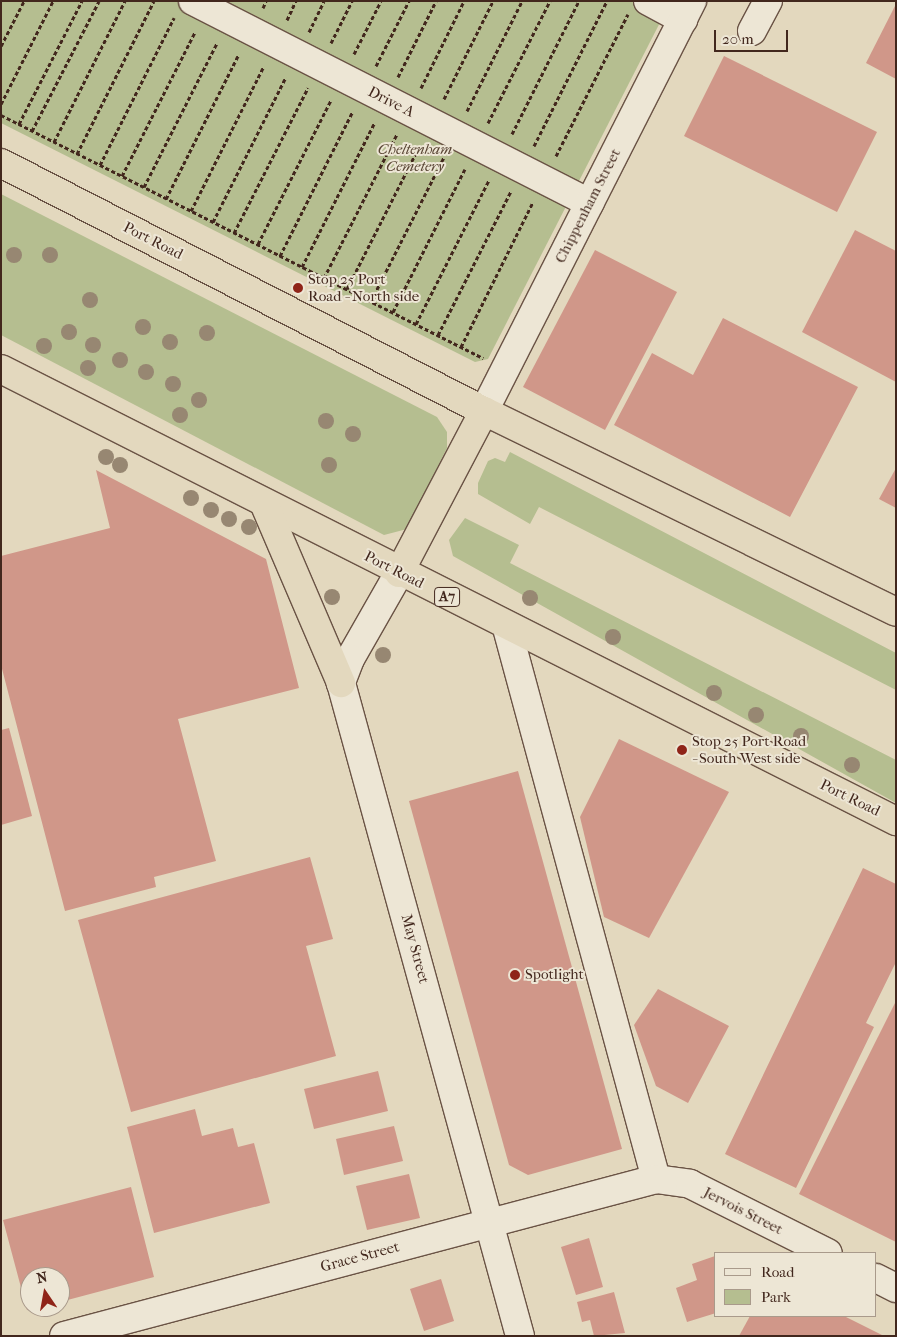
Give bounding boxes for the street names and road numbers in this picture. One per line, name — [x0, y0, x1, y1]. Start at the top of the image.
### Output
street label: Drive A — [365, 83, 417, 121]
street label: Chippenham Street — [551, 146, 625, 266]
street label: Port Road — [120, 218, 186, 264]
street label: Port Road — [361, 547, 427, 593]
road number: A7 — [433, 586, 461, 608]
street label: Port Road — [817, 776, 883, 820]
street label: May Street — [397, 912, 433, 986]
street label: Jervois Street — [700, 1183, 786, 1239]
street label: Grace Street — [319, 1238, 401, 1276]

